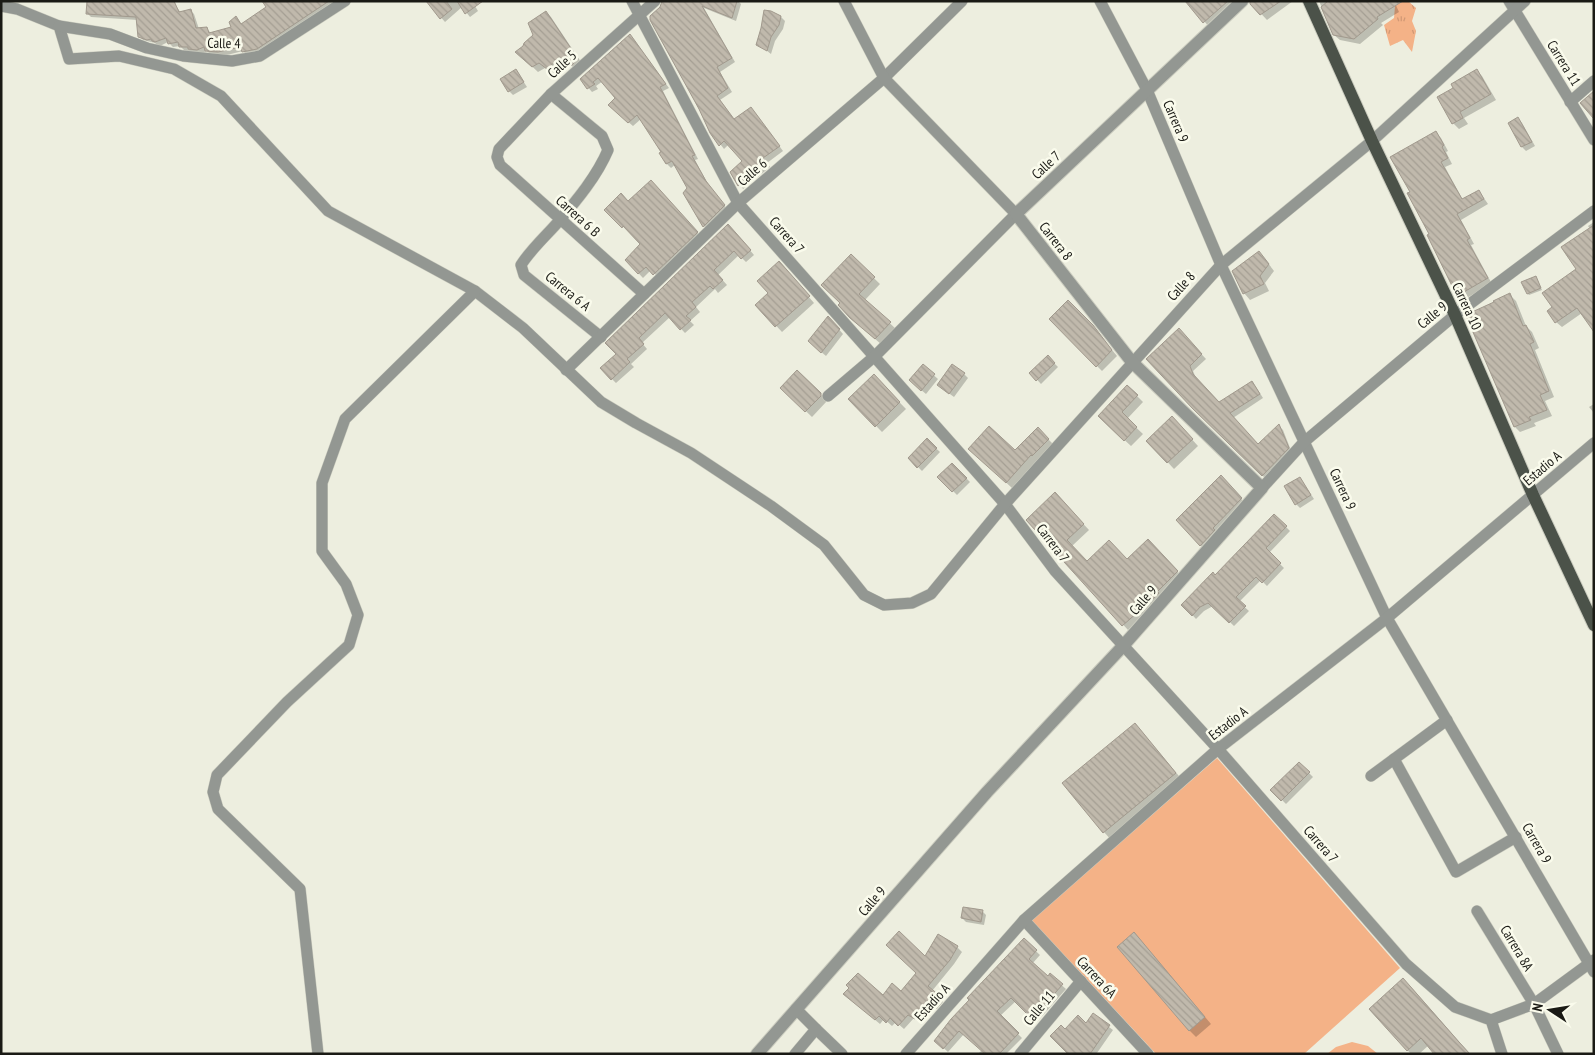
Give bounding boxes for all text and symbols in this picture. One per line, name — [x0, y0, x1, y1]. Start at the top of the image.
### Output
street label: Calle 4 — [207, 34, 242, 52]
street label: Carrera 11 — [1543, 37, 1585, 89]
street label: Calle 5 — [544, 46, 580, 82]
street label: Carrera 9 — [1159, 97, 1193, 145]
street label: Calle 7 — [1028, 147, 1064, 183]
street label: Calle 6 — [733, 154, 771, 190]
street label: Carrera 6 B — [552, 191, 604, 241]
street label: Carrera 7 — [766, 213, 808, 257]
street label: Carrera 8 — [1035, 218, 1077, 264]
street label: Carrera 6 A — [542, 267, 595, 315]
street label: Calle 8 — [1163, 268, 1199, 304]
street label: Carrera 10 — [1448, 279, 1486, 333]
street label: Calle 9 — [1413, 297, 1451, 333]
street label: Estadio A — [1519, 447, 1565, 489]
street label: Carrera 9 — [1326, 465, 1360, 513]
street label: Carrera 7 — [1033, 520, 1073, 566]
street label: Calle 9 — [1125, 581, 1161, 619]
street label: Estadio A — [1205, 702, 1251, 744]
street label: Carrera 9 — [1518, 819, 1556, 867]
street label: Carrera 7 — [1300, 821, 1342, 867]
street label: Calle 9 — [854, 882, 890, 920]
street label: Carrera 8A — [1496, 922, 1538, 975]
street label: Carrera 6A — [1073, 952, 1121, 1002]
street label: Estadio A — [910, 979, 954, 1025]
north arrow — [1525, 985, 1575, 1035]
street label: Calle 11 — [1019, 987, 1059, 1029]
text: N — [1528, 1002, 1547, 1013]

